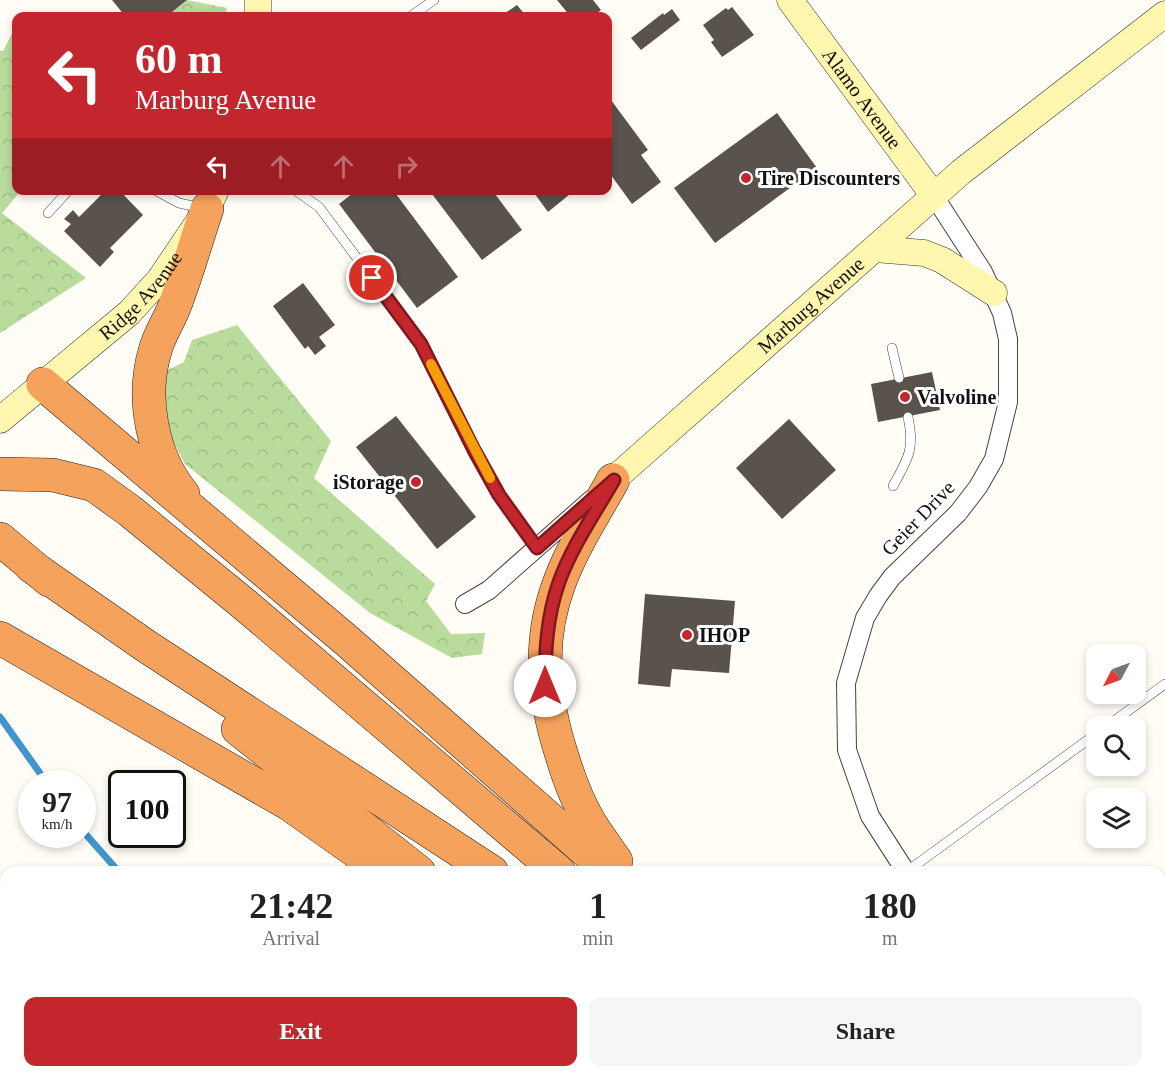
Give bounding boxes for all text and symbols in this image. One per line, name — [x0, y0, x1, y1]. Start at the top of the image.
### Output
icon: left — [36, 36, 114, 114]
text: 60 m — [135, 36, 223, 82]
street label: Alamo Avenue — [818, 44, 906, 153]
text: Marburg Avenue — [135, 85, 316, 115]
icon: left — [201, 150, 234, 183]
icon: ahead — [264, 150, 297, 183]
icon: ahead — [327, 150, 360, 183]
icon: right — [390, 150, 423, 183]
place label: Tire Discounters — [758, 167, 900, 189]
marker: Tire Discounters — [739, 171, 753, 185]
street label: Ridge Avenue — [94, 247, 186, 344]
pin — [346, 252, 397, 303]
street label: Marburg Avenue — [753, 252, 868, 358]
icon: arrive — [355, 261, 388, 294]
place label: Valvoline — [917, 386, 996, 408]
marker: Valvoline — [898, 390, 912, 404]
place label: iStorage — [333, 471, 404, 494]
marker: iStorage — [409, 475, 423, 489]
street label: Geier Drive — [877, 476, 959, 560]
place label: IHOP — [699, 624, 750, 646]
marker: IHOP — [680, 628, 694, 642]
north arrow — [1086, 644, 1146, 704]
map controls — [1086, 644, 1146, 848]
position arrow — [513, 654, 577, 718]
button: search — [1086, 716, 1146, 776]
speed limit sign: 100 — [108, 770, 186, 848]
text: 97 — [42, 785, 72, 818]
button: layers — [1086, 788, 1146, 848]
text: km/h — [42, 816, 72, 832]
text: 21:42 — [249, 886, 333, 926]
text: 1 — [589, 886, 607, 926]
text: 180 — [863, 886, 917, 926]
text: Arrival — [262, 927, 320, 949]
text: min — [582, 927, 614, 949]
text: m — [882, 927, 898, 949]
button: Exit — [24, 997, 577, 1066]
button: Share — [589, 997, 1142, 1066]

